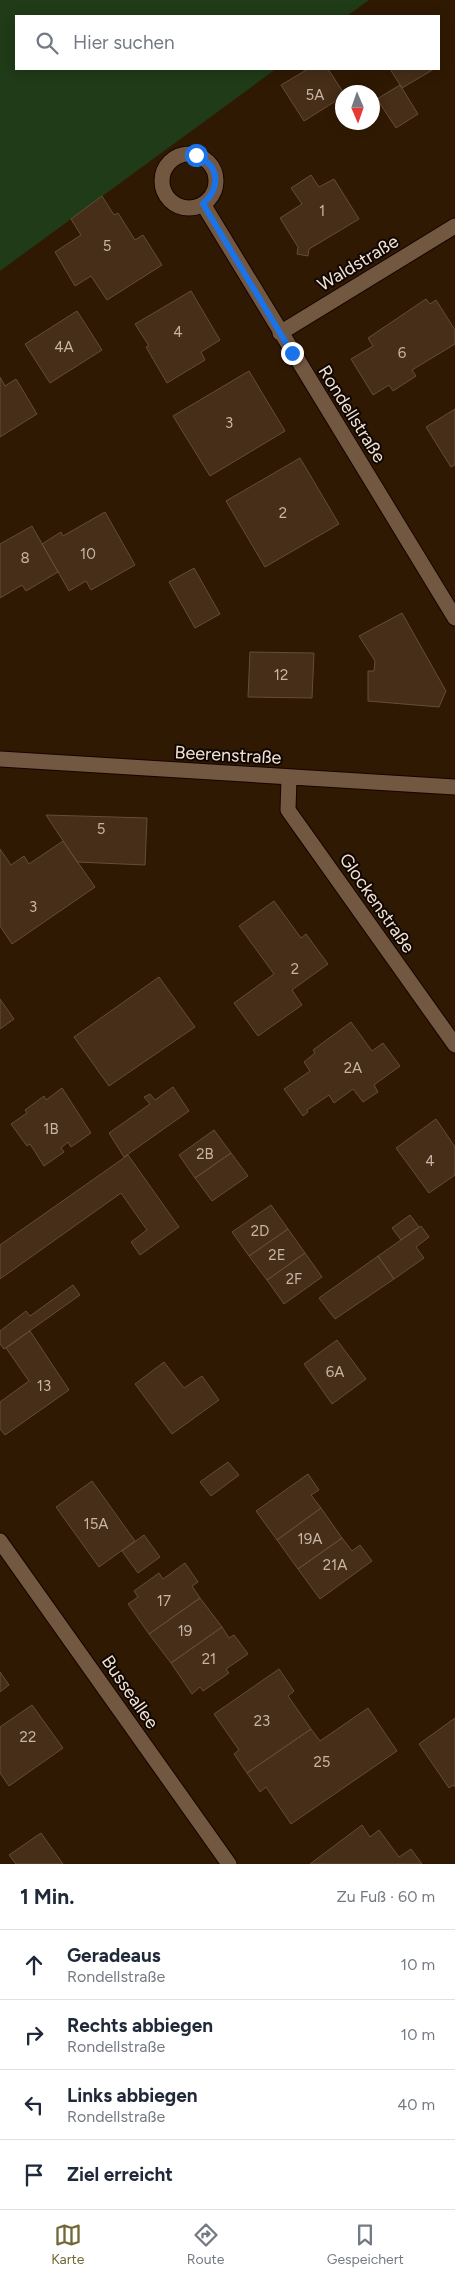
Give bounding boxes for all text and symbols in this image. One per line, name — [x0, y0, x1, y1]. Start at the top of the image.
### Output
search box — [15, 15, 440, 70]
icon: search — [33, 29, 61, 57]
text: Hier suchen — [73, 31, 174, 54]
north arrow — [335, 85, 380, 130]
house number: 5A — [306, 86, 324, 104]
route start — [185, 144, 208, 167]
house number: 1 — [319, 202, 325, 220]
street label: Waldstraße — [313, 230, 403, 296]
house number: 5 — [103, 237, 111, 255]
house number: 4 — [173, 323, 183, 341]
house number: 4A — [54, 338, 74, 356]
route end — [281, 342, 304, 365]
house number: 6 — [398, 344, 407, 362]
street label: Rondellstraße — [313, 361, 391, 467]
house number: 3 — [225, 414, 233, 432]
house number: 2 — [279, 504, 287, 522]
house number: 10 — [80, 545, 96, 563]
house number: 8 — [20, 549, 30, 567]
house number: 12 — [274, 666, 288, 684]
street label: Beerenstraße — [174, 741, 282, 769]
house number: 5 — [97, 820, 105, 838]
street label: Glockenstraße — [335, 849, 420, 957]
house number: 3 — [29, 898, 37, 916]
house number: 2 — [291, 960, 299, 978]
house number: 2A — [344, 1059, 362, 1077]
house number: 1B — [43, 1120, 59, 1138]
house number: 2B — [196, 1145, 214, 1163]
house number: 4 — [425, 1152, 435, 1170]
house number: 2D — [251, 1222, 269, 1240]
house number: 2E — [268, 1246, 286, 1264]
house number: 2F — [286, 1270, 302, 1288]
house number: 6A — [326, 1363, 344, 1381]
house number: 13 — [37, 1377, 51, 1395]
house number: 15A — [84, 1515, 108, 1533]
house number: 19A — [298, 1530, 322, 1548]
house number: 21A — [323, 1556, 347, 1574]
house number: 17 — [157, 1592, 171, 1610]
house number: 19 — [178, 1622, 192, 1640]
house number: 21 — [202, 1650, 216, 1668]
street label: Busseallee — [97, 1651, 163, 1733]
house number: 23 — [254, 1712, 270, 1730]
house number: 22 — [20, 1728, 36, 1746]
house number: 25 — [313, 1753, 331, 1771]
text: 1 Min. — [20, 1884, 75, 1909]
text: Zu Fuß · 60 m — [337, 1887, 435, 1906]
text: Geradeaus — [67, 1944, 161, 1967]
icon: ahead — [20, 1951, 48, 1979]
text: 10 m — [401, 1955, 435, 1974]
text: Rondellstraße — [67, 1967, 165, 1986]
text: Rechts abbiegen — [67, 2014, 213, 2037]
icon: right — [20, 2021, 48, 2049]
text: 10 m — [401, 2025, 435, 2044]
text: Rondellstraße — [67, 2037, 165, 2056]
text: Links abbiegen — [67, 2084, 198, 2107]
icon: left — [20, 2091, 48, 2119]
text: 40 m — [397, 2095, 435, 2114]
text: Rondellstraße — [67, 2107, 165, 2126]
icon: arrive — [20, 2161, 48, 2189]
text: Ziel erreicht — [67, 2163, 173, 2186]
tab: Karte — [51, 2221, 84, 2268]
tab: Route — [187, 2221, 224, 2268]
tab: Gespeichert — [327, 2221, 404, 2268]

